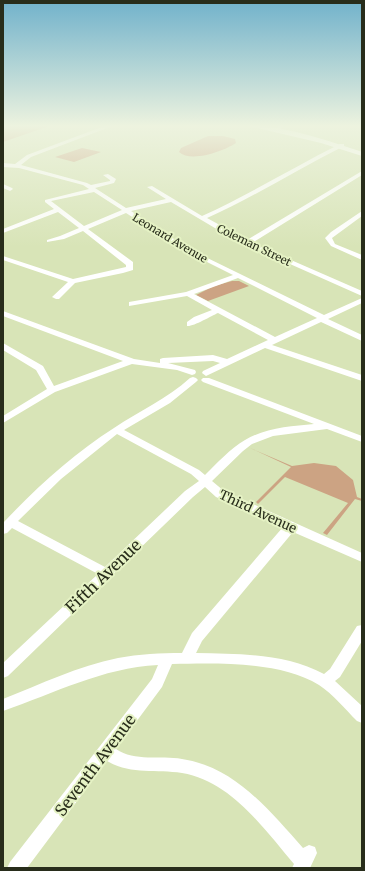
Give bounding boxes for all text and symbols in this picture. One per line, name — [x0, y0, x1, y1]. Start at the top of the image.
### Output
street label: Leonard Avenue — [130, 210, 210, 266]
street label: Coleman Street — [215, 221, 294, 269]
street label: Third Avenue — [216, 486, 300, 537]
street label: Fifth Avenue — [61, 535, 145, 617]
street label: Seventh Avenue — [50, 710, 140, 820]

